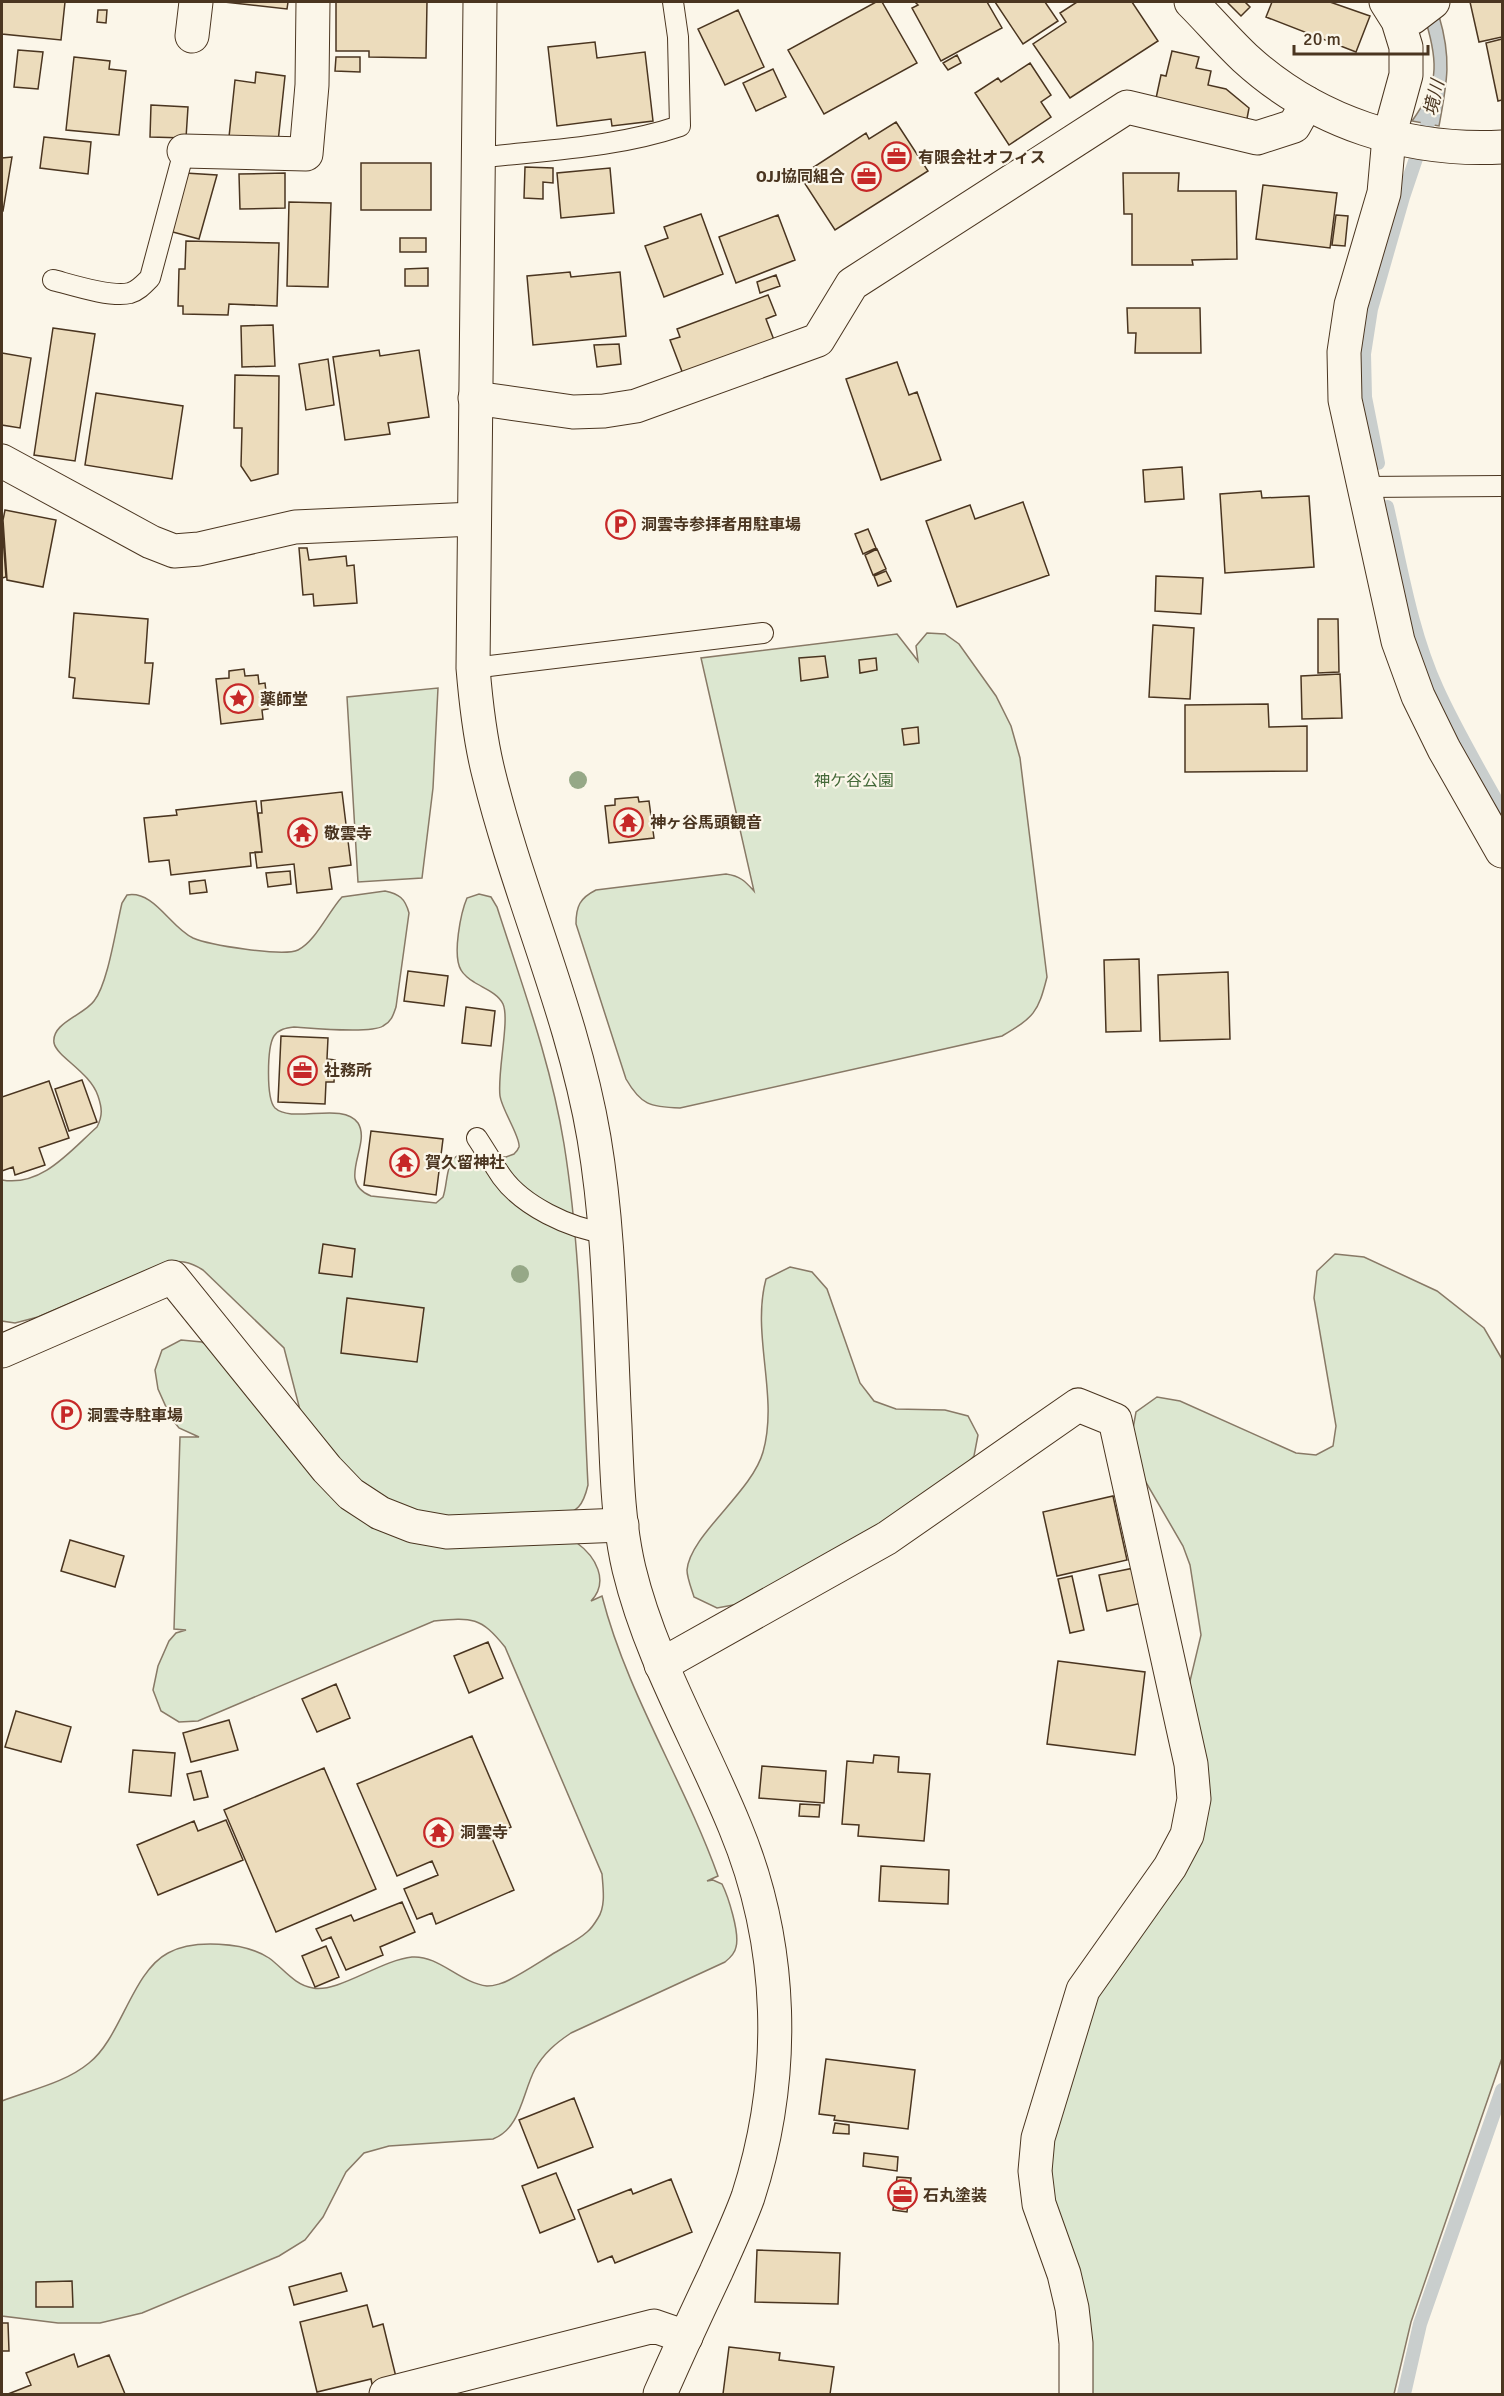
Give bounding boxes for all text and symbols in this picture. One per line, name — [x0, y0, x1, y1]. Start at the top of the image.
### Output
scale bar — [1294, 18, 1428, 56]
text: 20 m — [1303, 28, 1341, 50]
water label: 境川 — [1419, 76, 1449, 118]
office icon: 有限会社オフィス — [881, 141, 913, 173]
place label: 有限会社オフィス — [918, 148, 1046, 168]
office icon: OJJ協同組合 — [850, 160, 882, 192]
place label: OJJ協同組合 — [756, 167, 845, 187]
parking icon: 洞雲寺参拝者用駐車場 — [604, 508, 636, 540]
place label: 洞雲寺参拝者用駐車場 — [641, 515, 801, 535]
place icon: 薬師堂 — [223, 683, 255, 715]
place label: 薬師堂 — [260, 690, 308, 710]
park label: 神ケ谷公園 — [814, 771, 894, 791]
temple icon: 神ヶ谷馬頭観音 — [613, 806, 645, 838]
place label: 神ヶ谷馬頭観音 — [650, 813, 762, 833]
temple icon: 敬雲寺 — [287, 817, 319, 849]
place label: 敬雲寺 — [324, 824, 372, 844]
office icon: 社務所 — [287, 1054, 319, 1086]
place label: 社務所 — [324, 1061, 372, 1081]
temple icon: 賀久留神社 — [388, 1146, 420, 1178]
place label: 賀久留神社 — [425, 1153, 505, 1173]
parking icon: 洞雲寺駐車場 — [50, 1399, 82, 1431]
place label: 洞雲寺駐車場 — [87, 1406, 183, 1426]
temple icon: 洞雲寺 — [423, 1816, 455, 1848]
place label: 洞雲寺 — [460, 1823, 508, 1843]
office icon: 石丸塗装 — [886, 2179, 918, 2211]
place label: 石丸塗装 — [923, 2186, 987, 2206]

